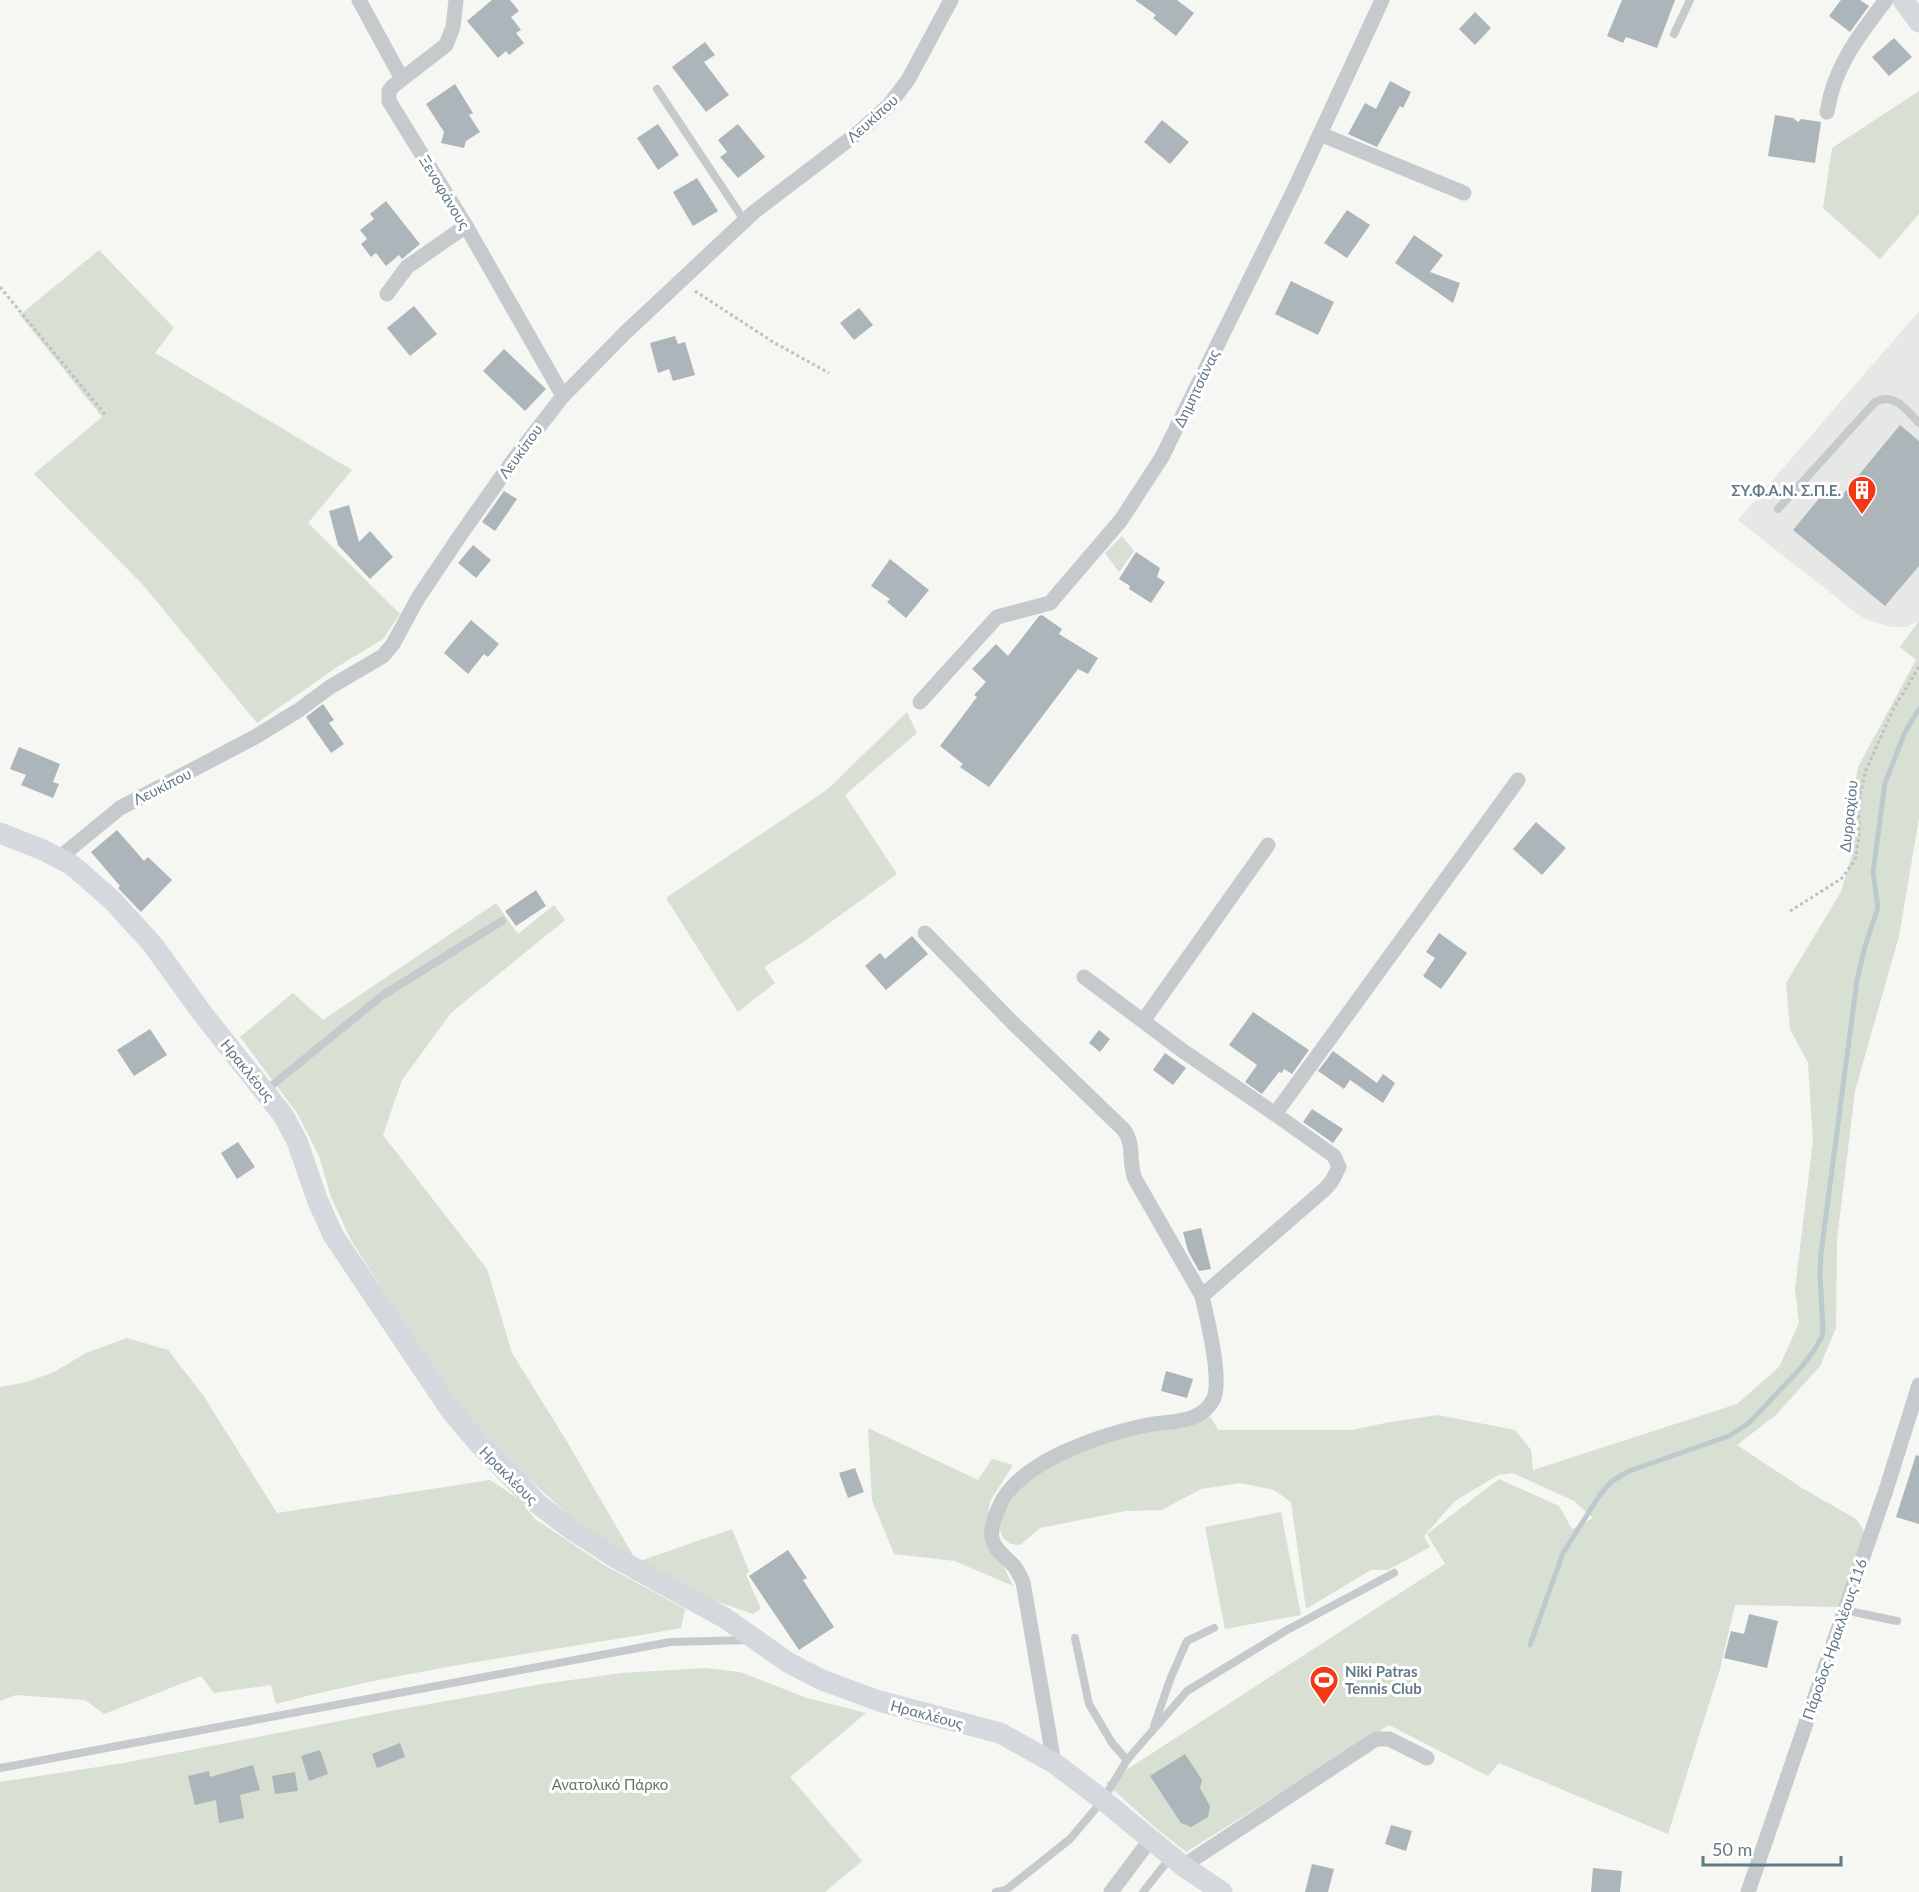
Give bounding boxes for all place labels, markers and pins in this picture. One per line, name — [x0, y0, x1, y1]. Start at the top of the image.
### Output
building icon: ΣΥ.Φ.Α.Ν. Σ.Π.Ε. — [1846, 474, 1878, 516]
place label: ΣΥ.Φ.Α.Ν. Σ.Π.Ε. — [1731, 481, 1841, 499]
place label: Niki Patras Tennis Club — [1345, 1662, 1422, 1697]
sports icon: Niki Patras Tennis Club — [1308, 1664, 1340, 1706]

